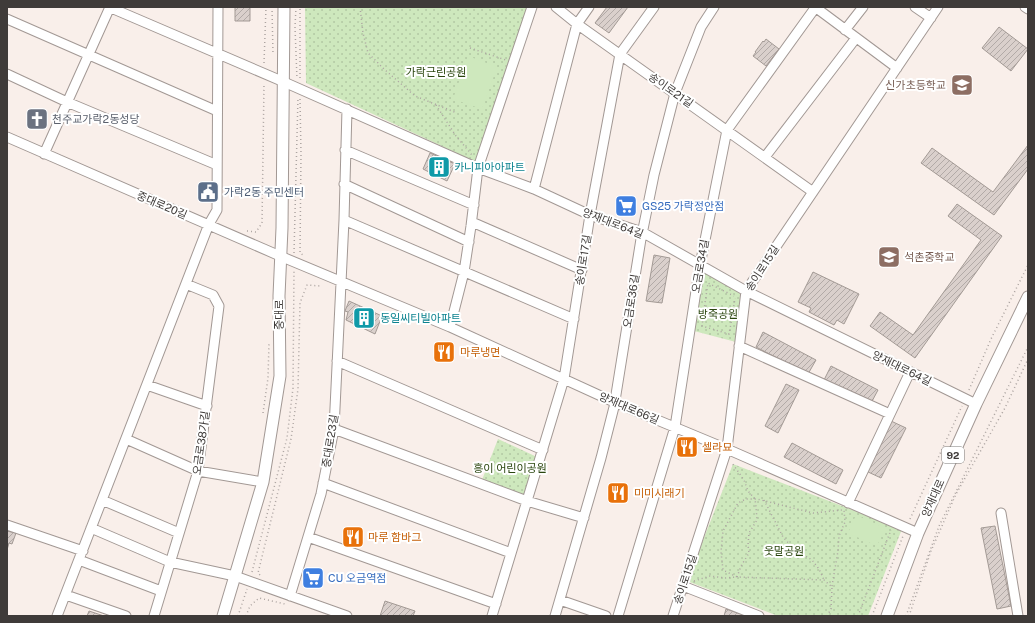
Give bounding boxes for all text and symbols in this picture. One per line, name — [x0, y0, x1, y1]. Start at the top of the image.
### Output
park label: 가락근린공원 — [406, 66, 466, 78]
street label: 송이로21길 — [646, 70, 696, 110]
school or university icon: 신가초등학교 — [949, 72, 975, 98]
place label: 신가초등학교 — [885, 79, 946, 91]
church icon: 천주교가락2동성당 — [24, 106, 50, 132]
place label: 천주교가락2동성당 — [52, 113, 140, 125]
building icon: 카니피아아파트 — [426, 154, 452, 180]
place label: 카니피아아파트 — [454, 161, 525, 173]
public building icon: 가락2동 주민센터 — [195, 179, 221, 205]
place label: 가락2동 주민센터 — [224, 186, 304, 198]
street label: 중대로20길 — [135, 189, 189, 221]
supermarket icon: GS25 가락정안점 — [613, 193, 639, 219]
place label: GS25 가락정안점 — [642, 200, 724, 212]
street label: 양재대로64길 — [581, 206, 645, 240]
street label: 송이로17길 — [573, 234, 593, 286]
street label: 오금로34길 — [689, 238, 711, 294]
street label: 송이로15길 — [743, 243, 781, 293]
school or university icon: 석촌중학교 — [876, 244, 902, 270]
place label: 석촌중학교 — [904, 251, 955, 263]
street label: 오금로36길 — [621, 273, 641, 329]
street label: 중대로 — [273, 300, 285, 330]
building icon: 동일씨티빌아파트 — [351, 305, 377, 331]
park label: 방죽공원 — [698, 308, 738, 320]
place label: 동일씨티빌아파트 — [380, 312, 461, 324]
restaurant icon: 마루냉면 — [431, 339, 457, 365]
place label: 마루냉면 — [460, 346, 500, 358]
street label: 양재대로64길 — [870, 349, 934, 387]
street label: 양재대로66길 — [597, 390, 661, 426]
street label: 오금로38가길 — [191, 410, 211, 476]
street label: 중대로23길 — [320, 413, 340, 469]
restaurant icon: 셀라묘 — [674, 434, 700, 460]
place label: 셀라묘 — [702, 441, 732, 453]
road number: 92 — [942, 447, 964, 463]
park label: 흥이 어린이공원 — [473, 462, 547, 474]
street label: 양재대로 — [919, 477, 947, 519]
restaurant icon: 미미시래기 — [605, 480, 631, 506]
place label: 미미시래기 — [634, 487, 685, 499]
restaurant icon: 마루 함바그 — [340, 524, 366, 550]
place label: 마루 함바그 — [368, 531, 421, 543]
park label: 웃말공원 — [764, 545, 804, 557]
street label: 송이로15길 — [671, 552, 699, 606]
supermarket icon: CU 오금역점 — [300, 565, 326, 591]
place label: CU 오금역점 — [328, 572, 386, 584]

